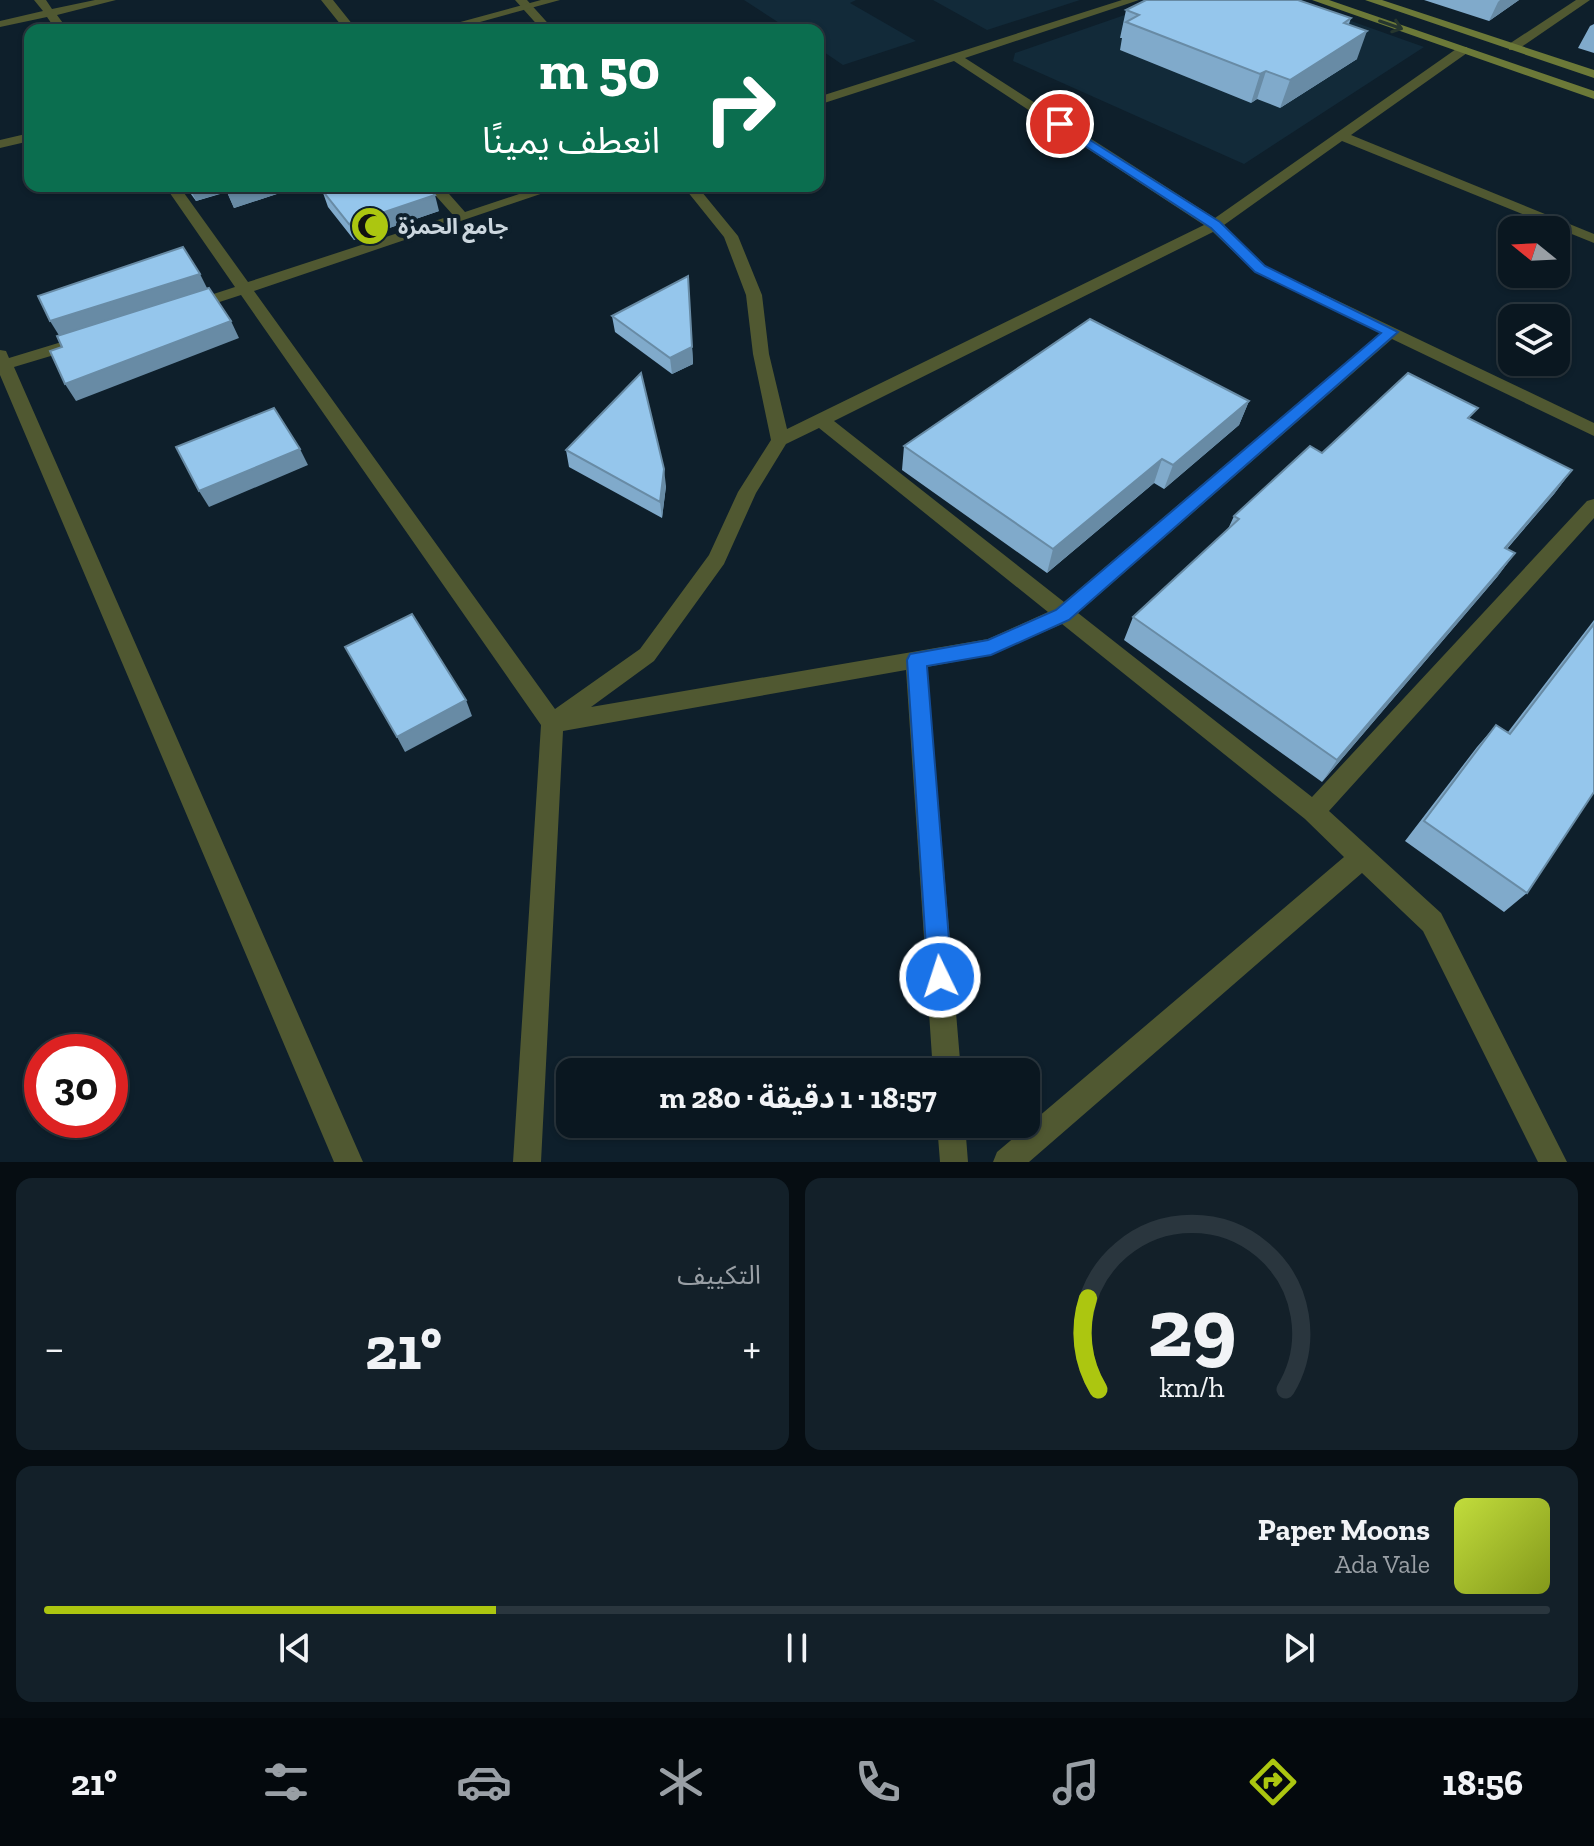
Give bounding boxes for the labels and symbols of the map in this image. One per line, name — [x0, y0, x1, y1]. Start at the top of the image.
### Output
one-way arrow — [1379, 19, 1404, 34]
pin — [1026, 90, 1094, 158]
mosque icon: جامع الحمزة — [349, 205, 391, 247]
place label: جامع الحمزة — [398, 213, 508, 243]
north arrow — [1498, 216, 1570, 288]
position arrow — [898, 935, 982, 1019]
speed limit sign: 30 — [24, 1034, 128, 1138]

